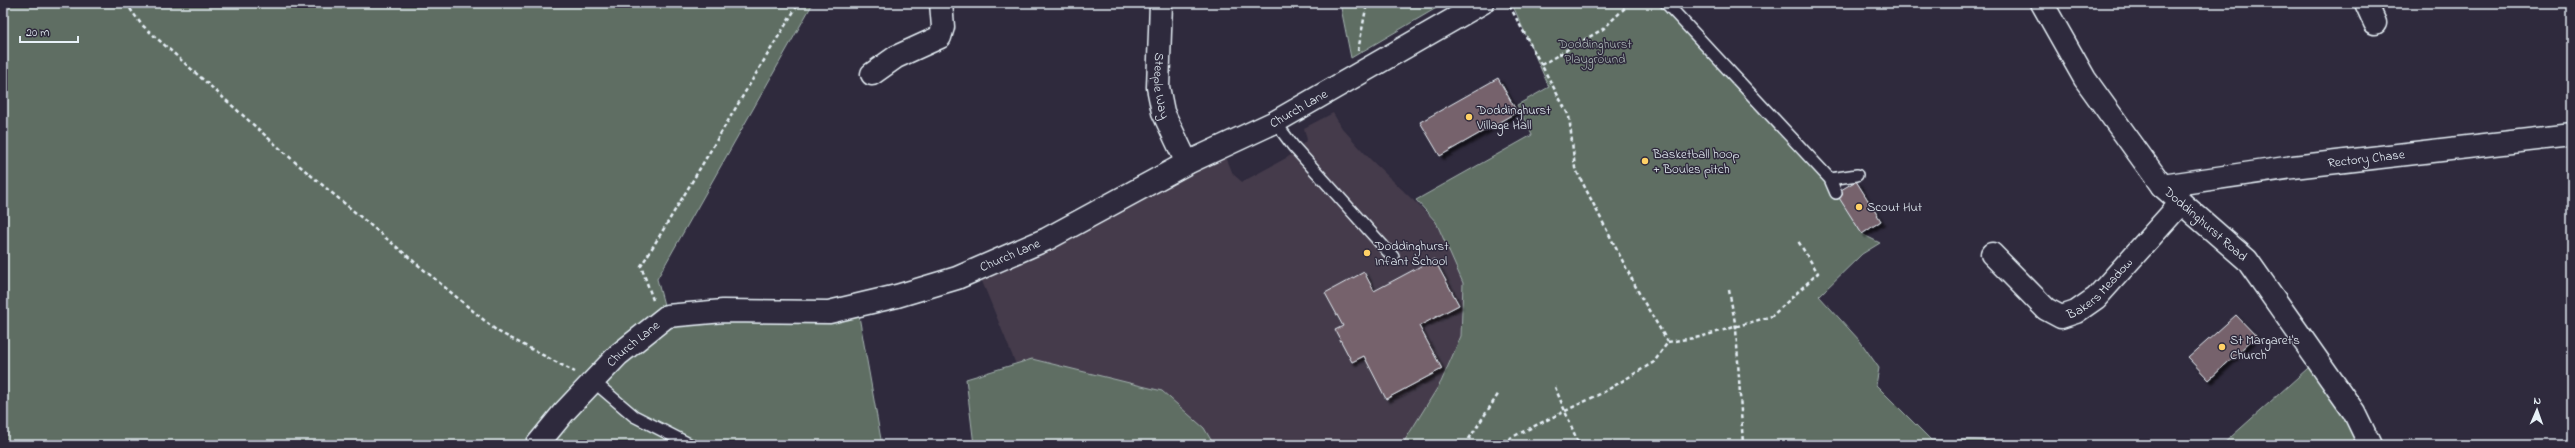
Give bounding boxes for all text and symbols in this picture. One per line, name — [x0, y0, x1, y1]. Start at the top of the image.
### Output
scale bar — [20, 18, 78, 44]
text: 20 m — [26, 24, 49, 42]
park label: Doddinghurst Playground — [1557, 35, 1632, 70]
street label: Steeple Way — [1148, 52, 1174, 123]
street label: Church Lane — [1266, 84, 1331, 133]
place label: Doddinghurst Village Hall — [1476, 101, 1551, 136]
marker: Doddinghurst Village Hall — [1464, 112, 1474, 122]
place label: Basketball hoop + Boules pitch — [1652, 145, 1740, 179]
street label: Rectory Chase — [2327, 145, 2406, 172]
marker: Basketball hoop + Boules pitch — [1640, 156, 1650, 166]
street label: Doddinghurst Road — [2159, 182, 2252, 266]
place label: Scout Hut — [1867, 198, 1923, 217]
marker: Scout Hut — [1854, 202, 1864, 212]
street label: Church Lane — [977, 234, 1043, 277]
place label: Doddinghurst Infant School — [1374, 237, 1449, 271]
marker: Doddinghurst Infant School — [1362, 248, 1372, 258]
street label: Bakers Meadow — [2063, 253, 2137, 324]
street label: Church Lane — [602, 316, 664, 371]
place label: St Margaret's Church — [2230, 331, 2300, 365]
marker: St Margaret's Church — [2217, 342, 2227, 352]
north arrow — [2517, 390, 2557, 430]
text: N — [2533, 393, 2541, 409]

